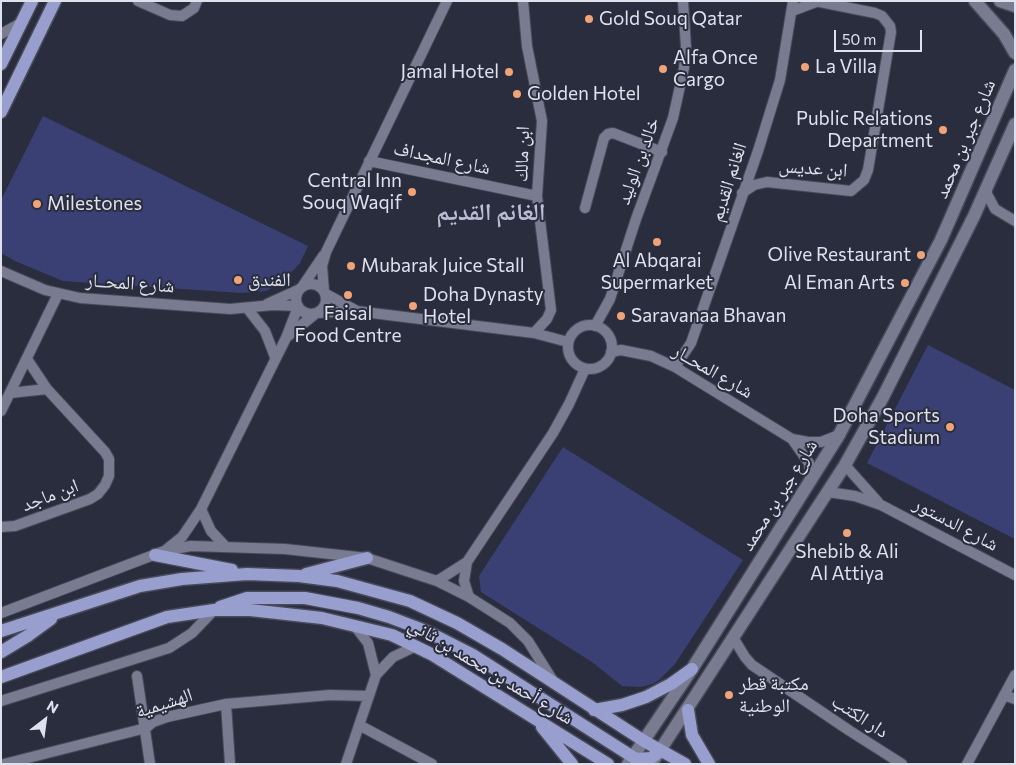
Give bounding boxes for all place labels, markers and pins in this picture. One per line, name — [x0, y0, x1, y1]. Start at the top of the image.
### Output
place label: Gold Souq Qatar — [599, 8, 742, 30]
marker: Gold Souq Qatar — [583, 13, 595, 25]
place label: Alfa Once Cargo — [673, 47, 758, 91]
place label: La Villa — [815, 56, 877, 78]
place label: Jamal Hotel — [401, 61, 499, 83]
marker: La Villa — [799, 61, 811, 73]
marker: Alfa Once Cargo — [657, 63, 669, 75]
marker: Jamal Hotel — [503, 66, 515, 78]
place label: Golden Hotel — [527, 83, 641, 105]
marker: Golden Hotel — [511, 88, 523, 100]
place label: Public Relations Department — [796, 108, 933, 152]
marker: Public Relations Department — [937, 124, 949, 136]
place label: Central Inn Souq Waqif — [302, 170, 402, 214]
marker: Central Inn Souq Waqif — [406, 186, 418, 198]
place label: Milestones — [47, 193, 142, 215]
marker: Milestones — [31, 198, 43, 210]
marker: Al Abqarai Supermarket — [651, 236, 663, 248]
place label: Olive Restaurant — [768, 244, 911, 266]
marker: Olive Restaurant — [915, 249, 927, 261]
place label: Al Abqarai Supermarket — [601, 250, 713, 294]
place label: Mubarak Juice Stall — [361, 255, 525, 277]
marker: Mubarak Juice Stall — [345, 260, 357, 272]
place label: الفندق — [248, 269, 291, 291]
place label: Al Eman Arts — [784, 272, 895, 294]
marker: الفندق — [232, 274, 244, 286]
marker: Al Eman Arts — [899, 277, 911, 289]
place label: Doha Dynasty Hotel — [423, 284, 544, 328]
marker: Faisal Food Centre — [342, 289, 354, 301]
marker: Doha Dynasty Hotel — [407, 300, 419, 312]
place label: Faisal Food Centre — [295, 303, 401, 347]
place label: Saravanaa Bhavan — [631, 305, 786, 327]
marker: Saravanaa Bhavan — [615, 310, 627, 322]
place label: Doha Sports Stadium — [832, 405, 940, 449]
marker: Doha Sports Stadium — [944, 421, 956, 433]
marker: Shebib & Ali Al Attiya — [841, 527, 853, 539]
place label: Shebib & Ali Al Attiya — [795, 541, 899, 585]
place label: مكتبة قطر الوطنية — [739, 673, 809, 717]
marker: مكتبة قطر الوطنية — [723, 689, 735, 701]

